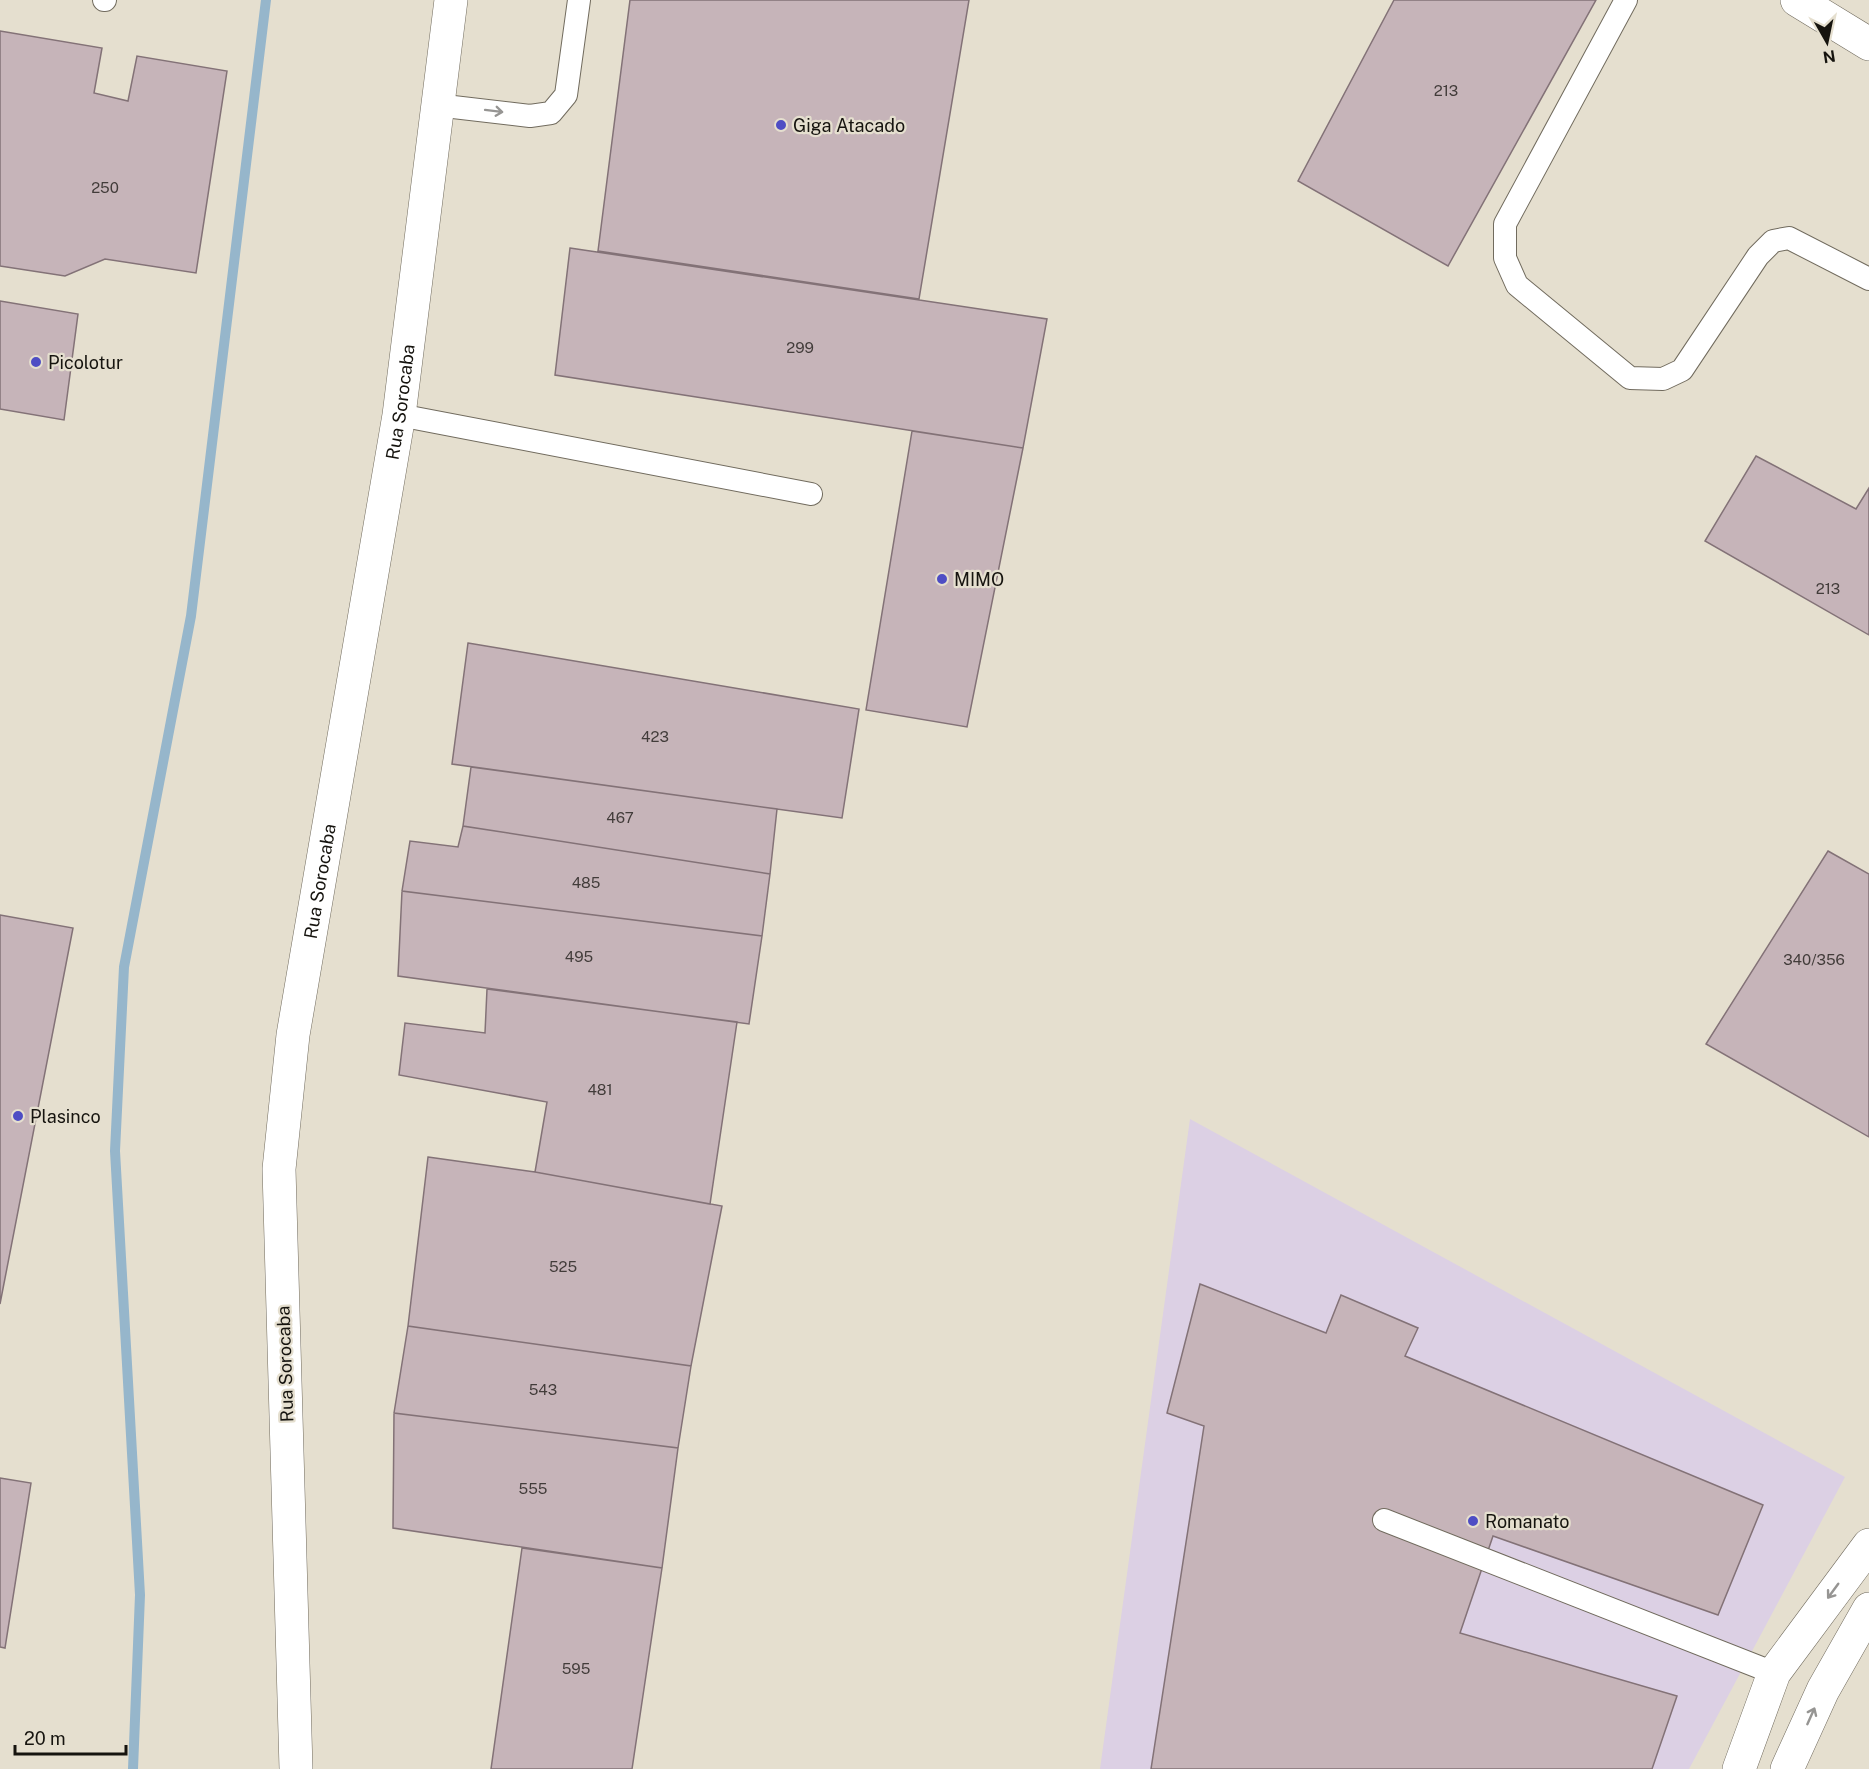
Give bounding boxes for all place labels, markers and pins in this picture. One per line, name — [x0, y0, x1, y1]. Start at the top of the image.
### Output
place label: Giga Atacado — [793, 115, 905, 136]
marker: Giga Atacado — [774, 118, 788, 132]
place label: Picolotur — [48, 352, 123, 373]
marker: Picolotur — [29, 355, 43, 369]
place label: MIMO — [954, 569, 1004, 590]
marker: MIMO — [935, 572, 949, 586]
place label: Plasinco — [30, 1106, 101, 1127]
marker: Plasinco — [11, 1109, 25, 1123]
place label: Romanato — [1485, 1511, 1569, 1532]
marker: Romanato — [1466, 1514, 1480, 1528]

